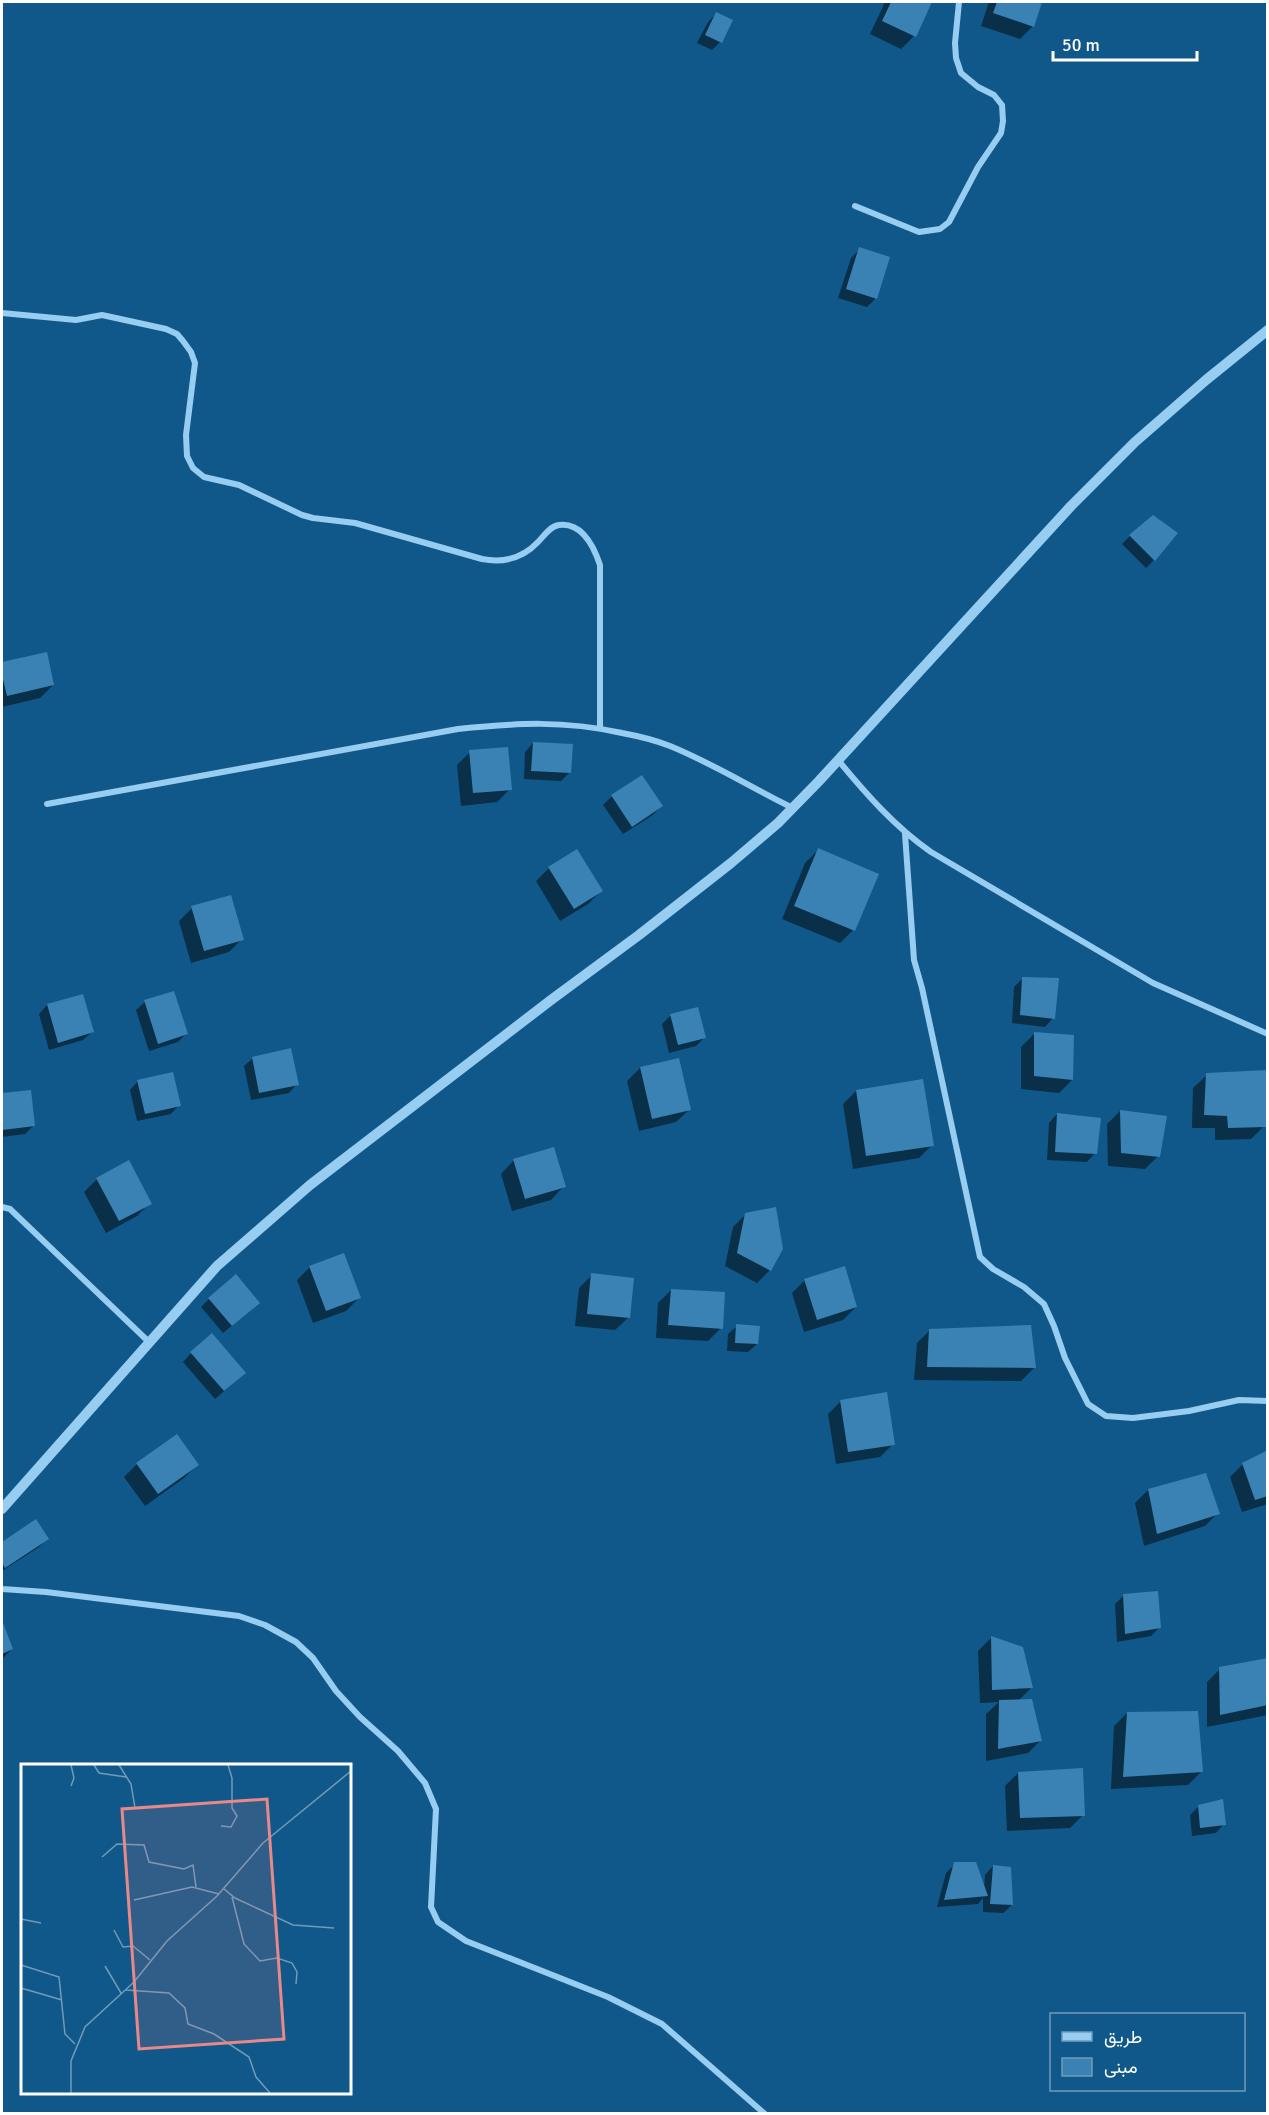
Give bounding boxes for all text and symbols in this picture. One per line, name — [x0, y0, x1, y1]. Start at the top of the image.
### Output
scale bar — [1053, 24, 1197, 62]
text: 50 m — [1062, 34, 1100, 56]
inset map — [21, 1764, 351, 2094]
legend — [1050, 2013, 1245, 2091]
text: طريق — [1104, 2026, 1142, 2048]
text: مبنى — [1104, 2056, 1138, 2078]

